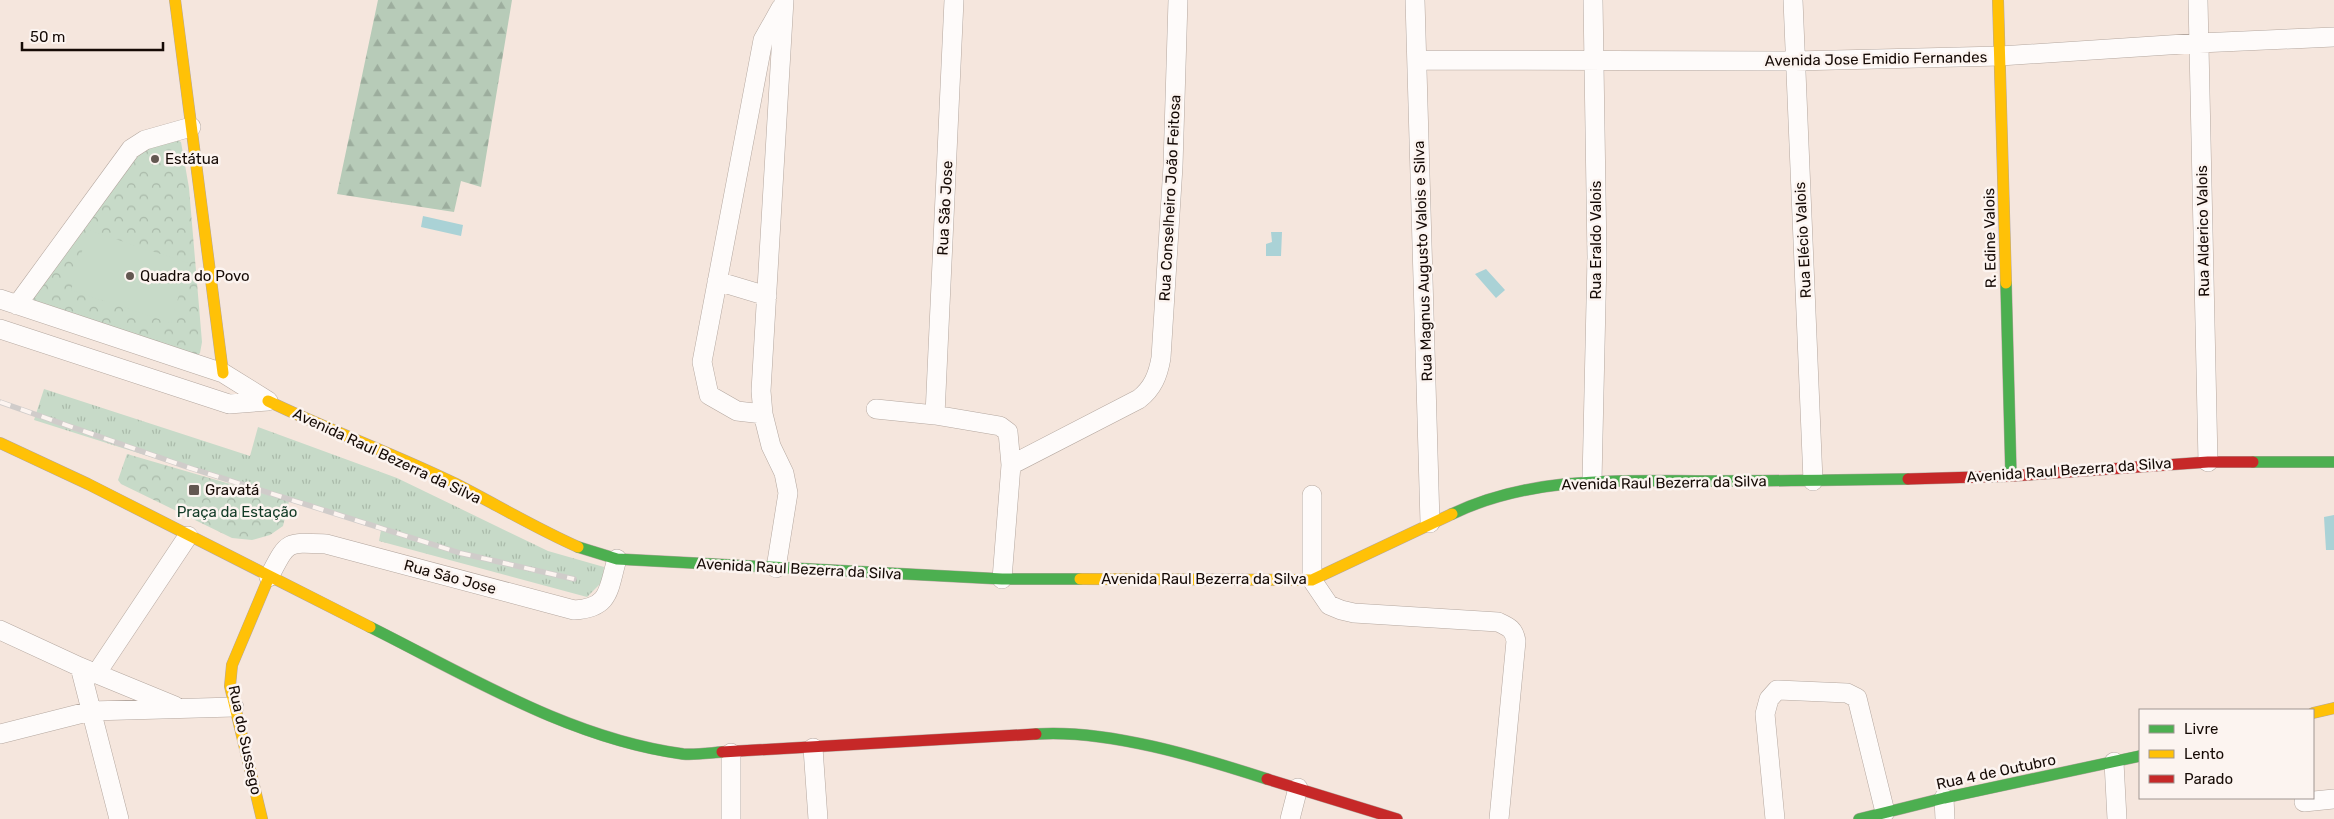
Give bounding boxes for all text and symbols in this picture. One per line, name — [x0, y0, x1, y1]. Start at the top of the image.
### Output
scale bar — [22, 20, 164, 52]
text: 50 m — [30, 28, 65, 46]
street label: Avenida Jose Emidio Fernandes — [1765, 48, 1988, 70]
street label: Rua Conselheiro João Feitosa — [1156, 94, 1184, 302]
street label: Rua Magnus Augusto Valois e Silva — [1410, 140, 1436, 382]
place label: Estátua — [165, 150, 219, 168]
marker: Estátua — [149, 153, 161, 165]
street label: Rua São Jose — [934, 160, 956, 256]
street label: Rua Alderico Valois — [2193, 165, 2213, 297]
street label: Rua Eraldo Valois — [1587, 180, 1605, 300]
street label: Rua Elécio Valois — [1791, 181, 1815, 299]
street label: R. Edine Valois — [1980, 187, 2000, 288]
place label: Quadra do Povo — [140, 267, 250, 285]
marker: Quadra do Povo — [124, 270, 136, 282]
street label: Avenida Raul Bezerra da Silva — [290, 404, 484, 508]
street label: Avenida Raul Bezerra da Silva — [1966, 454, 2172, 486]
street label: Avenida Raul Bezerra da Silva — [1561, 472, 1767, 494]
place label: Gravatá — [205, 481, 259, 499]
marker: Gravatá — [187, 483, 201, 497]
park label: Praça da Estação — [177, 503, 297, 521]
street label: Avenida Raul Bezerra da Silva — [696, 555, 902, 583]
street label: Rua São Jose — [402, 556, 498, 598]
street label: Avenida Raul Bezerra da Silva — [1101, 570, 1307, 588]
street label: Rua do Sussego — [225, 684, 265, 796]
legend — [2139, 709, 2314, 799]
text: Livre — [2184, 720, 2218, 738]
text: Lento — [2184, 745, 2224, 763]
street label: Rua 4 de Outubro — [1934, 751, 2058, 793]
text: Parado — [2184, 770, 2233, 788]

